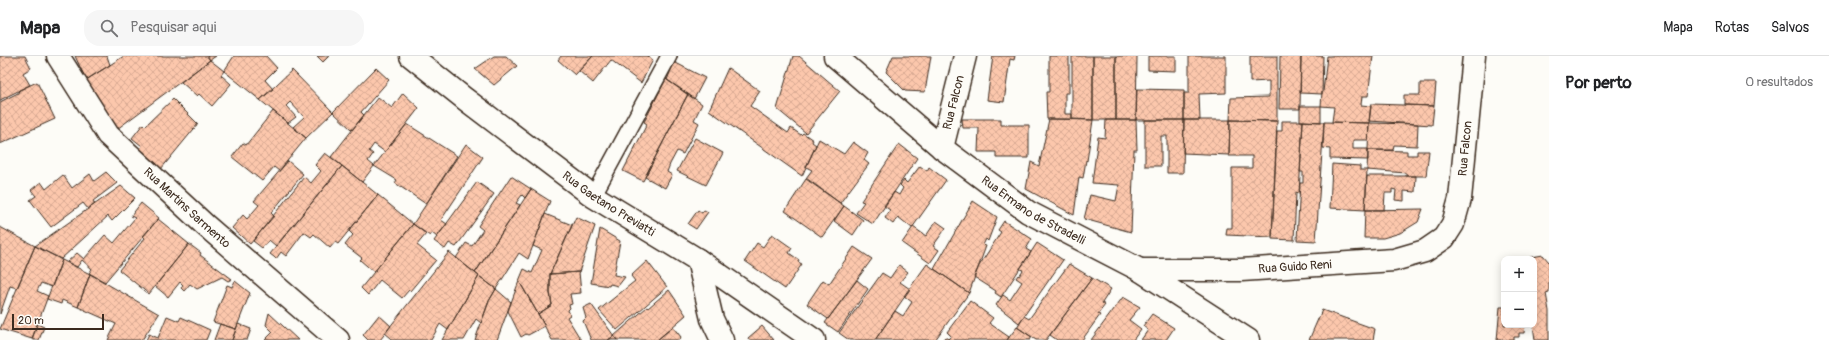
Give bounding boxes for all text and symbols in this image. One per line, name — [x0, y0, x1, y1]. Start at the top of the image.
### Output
search box — [84, 10, 364, 46]
text: Mapa — [20, 16, 60, 40]
icon: search — [98, 17, 120, 39]
text: Pesquisar aqui — [130, 18, 216, 37]
text: Mapa — [1663, 19, 1693, 36]
text: Rotas — [1715, 19, 1749, 36]
text: Salvos — [1771, 19, 1809, 36]
text: Por perto — [1565, 72, 1632, 93]
street label: Rua Falcon — [939, 74, 967, 131]
text: 0 resultados — [1745, 74, 1813, 90]
street label: Rua Falcon — [1455, 120, 1475, 177]
street label: Rua Martins Sarmento — [141, 164, 234, 252]
street label: Rua Gaetano Previatti — [559, 168, 658, 240]
street label: Rua Ermano de Stradelli — [978, 172, 1088, 248]
map controls — [1501, 256, 1537, 328]
button: + — [1501, 256, 1537, 292]
street label: Rua Guido Reni — [1258, 257, 1332, 276]
button: − — [1501, 292, 1537, 328]
scale bar — [12, 312, 104, 331]
text: 20 m — [18, 314, 44, 327]

